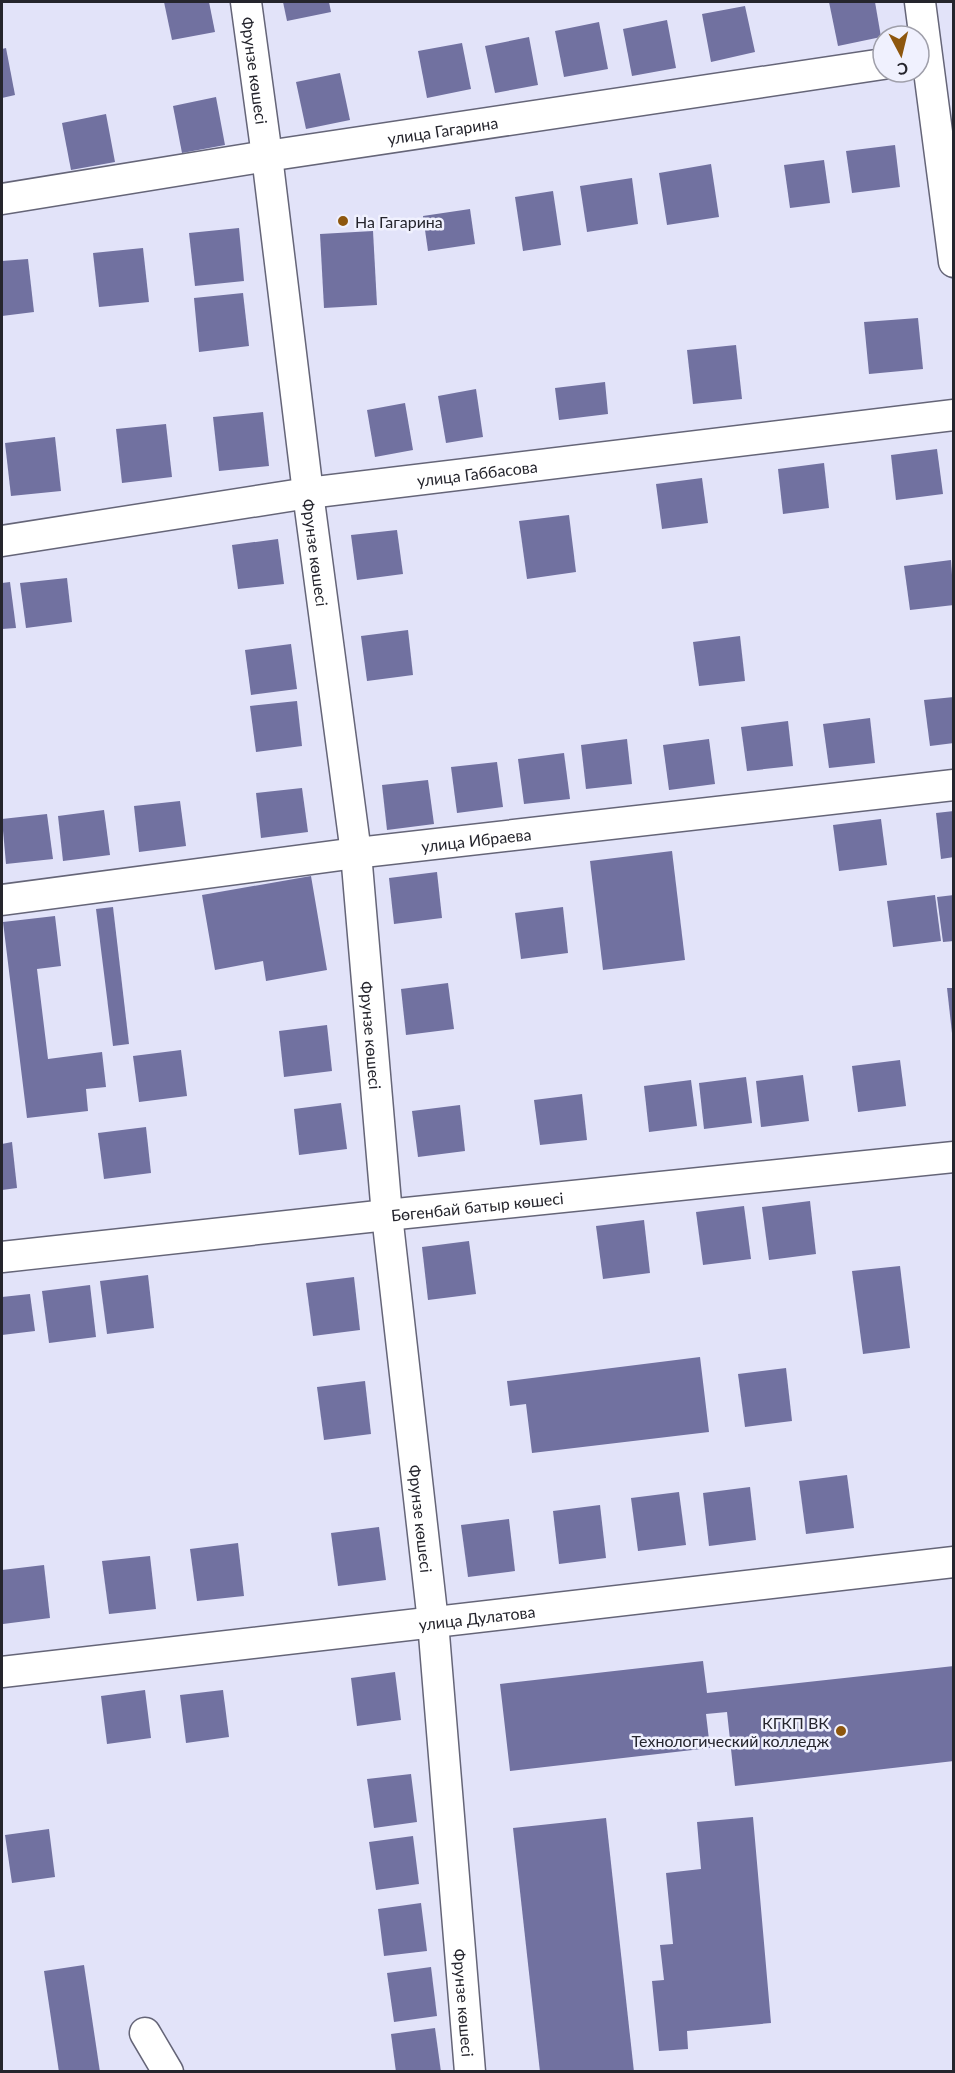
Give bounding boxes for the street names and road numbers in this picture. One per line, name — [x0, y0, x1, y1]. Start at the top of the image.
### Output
street label: Фрунзе көшесі — [239, 15, 272, 125]
street label: улица Гагарина — [386, 112, 499, 147]
street label: улица Габбасова — [416, 456, 538, 489]
street label: Фрунзе көшесі — [299, 498, 333, 607]
street label: улица Ибраева — [420, 824, 532, 855]
street label: Фрунзе көшесі — [358, 980, 386, 1090]
street label: Бөгенбай батыр көшесі — [390, 1187, 564, 1224]
street label: Фрунзе көшесі — [406, 1464, 437, 1574]
street label: улица Дулатова — [418, 1601, 536, 1633]
street label: Фрунзе көшесі — [450, 1948, 478, 2057]

